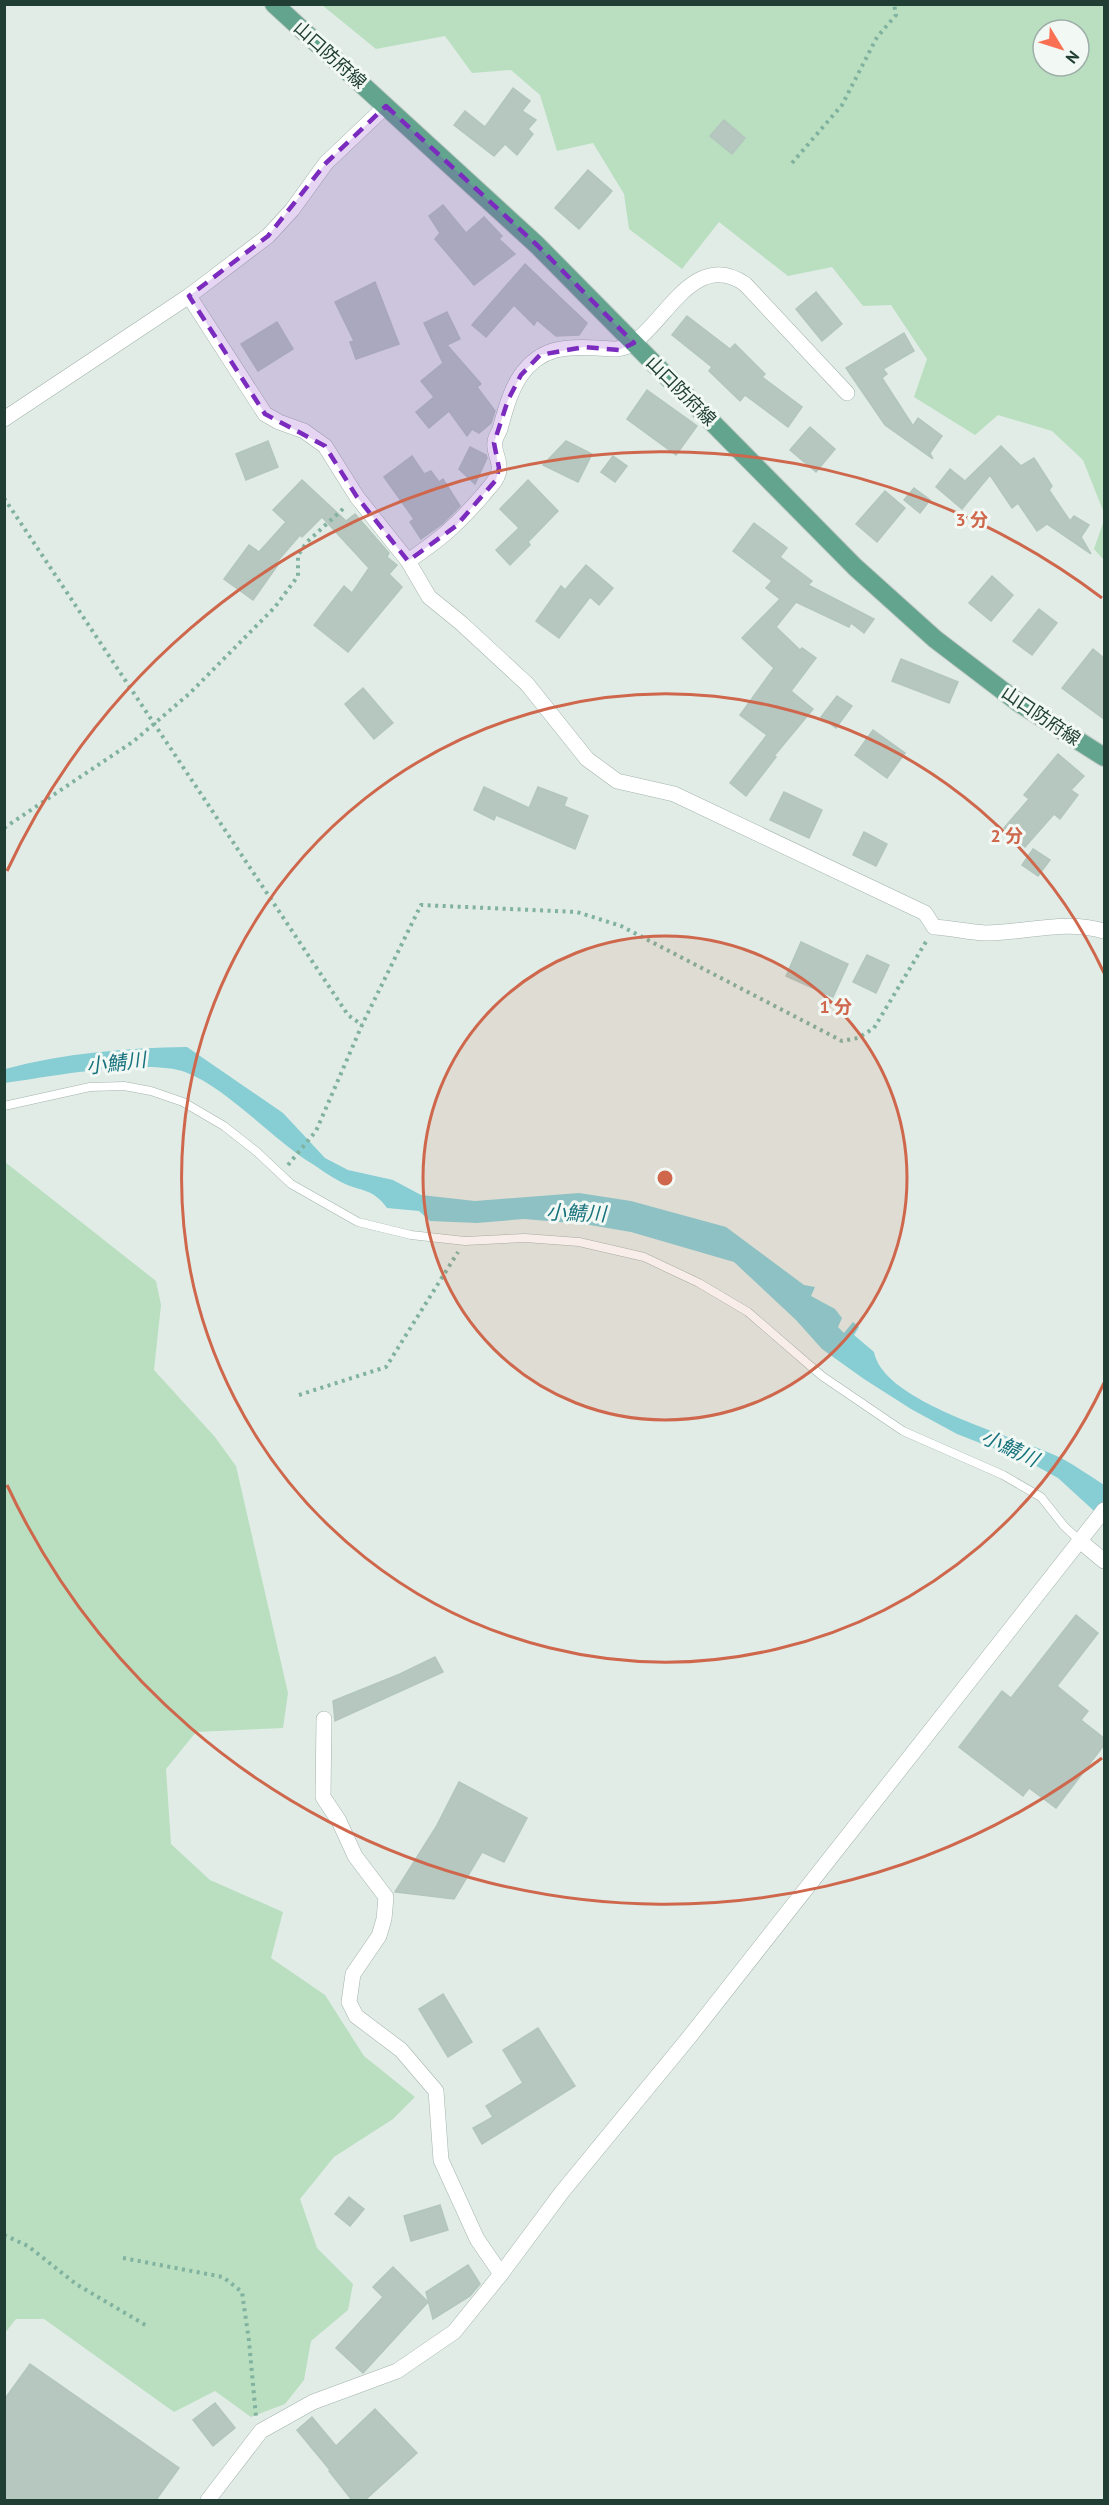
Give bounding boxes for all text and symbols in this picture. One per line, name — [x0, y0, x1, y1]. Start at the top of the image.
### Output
street label: 山口防府線 — [289, 16, 371, 93]
north arrow — [1031, 18, 1091, 78]
text: N — [1062, 47, 1084, 68]
street label: 山口防府線 — [641, 351, 721, 431]
text: 3 分 — [956, 508, 988, 531]
street label: 山口防府線 — [998, 681, 1085, 750]
text: 2 分 — [991, 824, 1023, 847]
text: 1 分 — [820, 995, 852, 1018]
water label: 小鯖川 — [85, 1046, 149, 1080]
centre of rings — [655, 1168, 675, 1188]
water label: 小鯖川 — [546, 1199, 608, 1227]
water label: 小鯖川 — [977, 1424, 1044, 1473]

